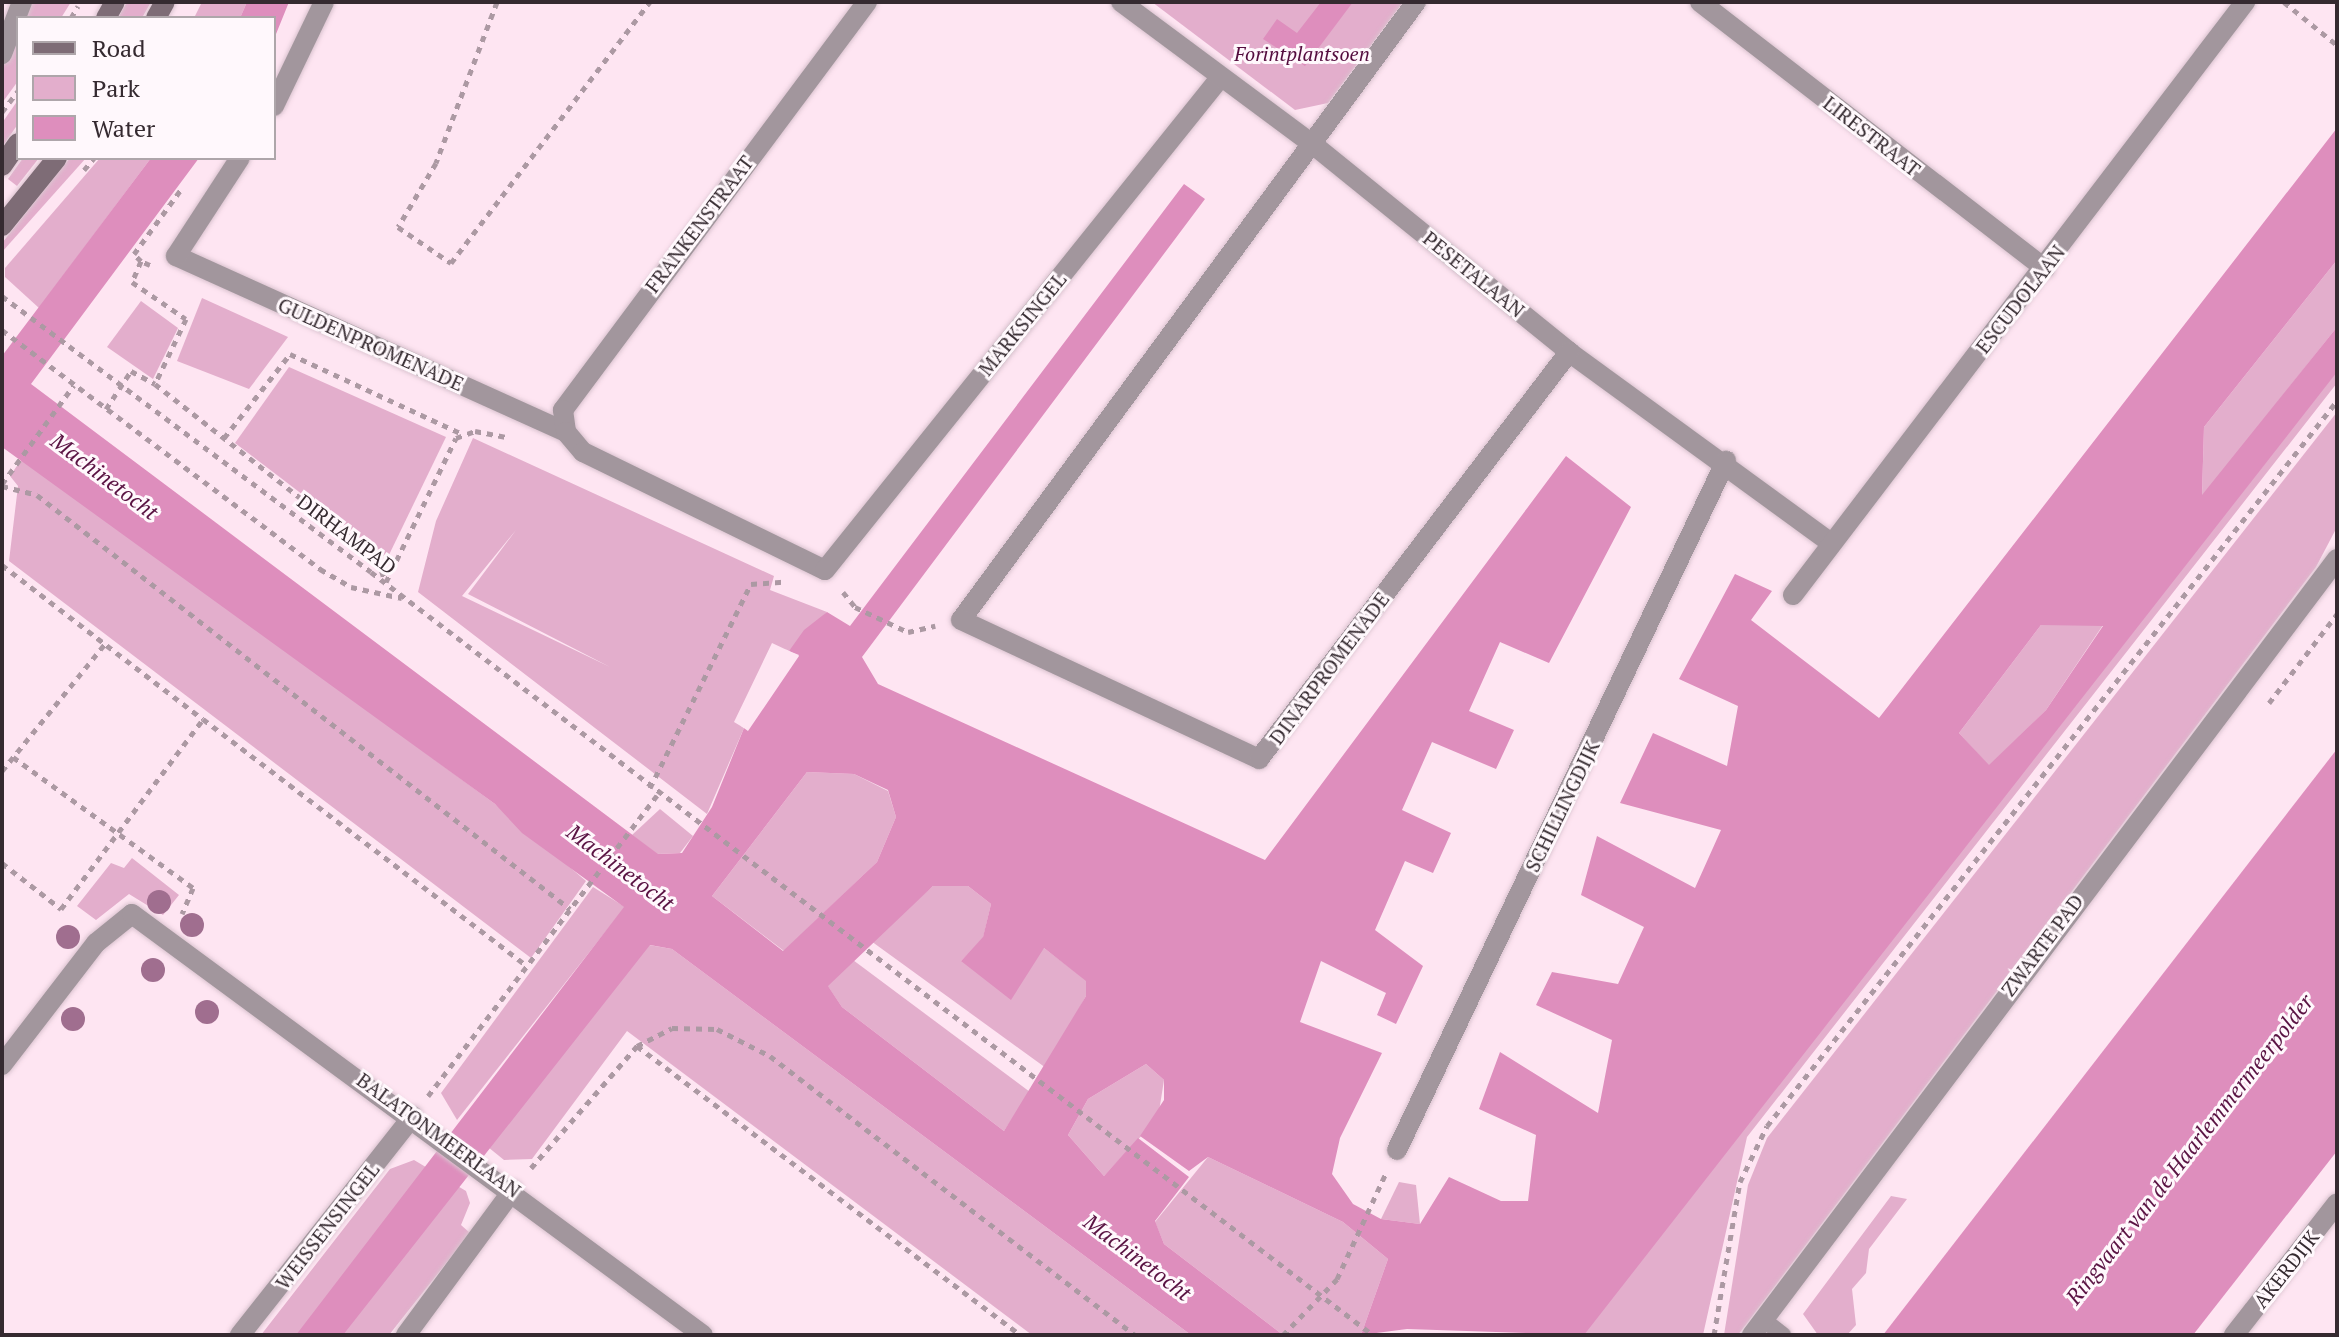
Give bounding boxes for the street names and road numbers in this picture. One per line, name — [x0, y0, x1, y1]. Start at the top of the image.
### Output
street label: LIRESTRAAT — [1819, 91, 1925, 181]
street label: FRANKENSTRAAT — [640, 151, 758, 297]
street label: PESETALAAN — [1419, 226, 1529, 322]
street label: ESCUDOLAAN — [1970, 240, 2070, 358]
street label: MARKSINGEL — [973, 268, 1071, 380]
street label: GULDENPROMENADE — [275, 292, 467, 396]
street label: DIRHAMPAD — [293, 489, 401, 579]
street label: DINARPROMENADE — [1264, 587, 1394, 749]
street label: SCHILLINGDIJK — [1520, 736, 1604, 876]
street label: ZWARTE PAD — [1996, 889, 2088, 1001]
street label: BALATONMEERLAAN — [352, 1068, 526, 1202]
street label: WEISSENSINGEL — [270, 1158, 384, 1294]
street label: AKERDIJK — [2248, 1225, 2324, 1313]

